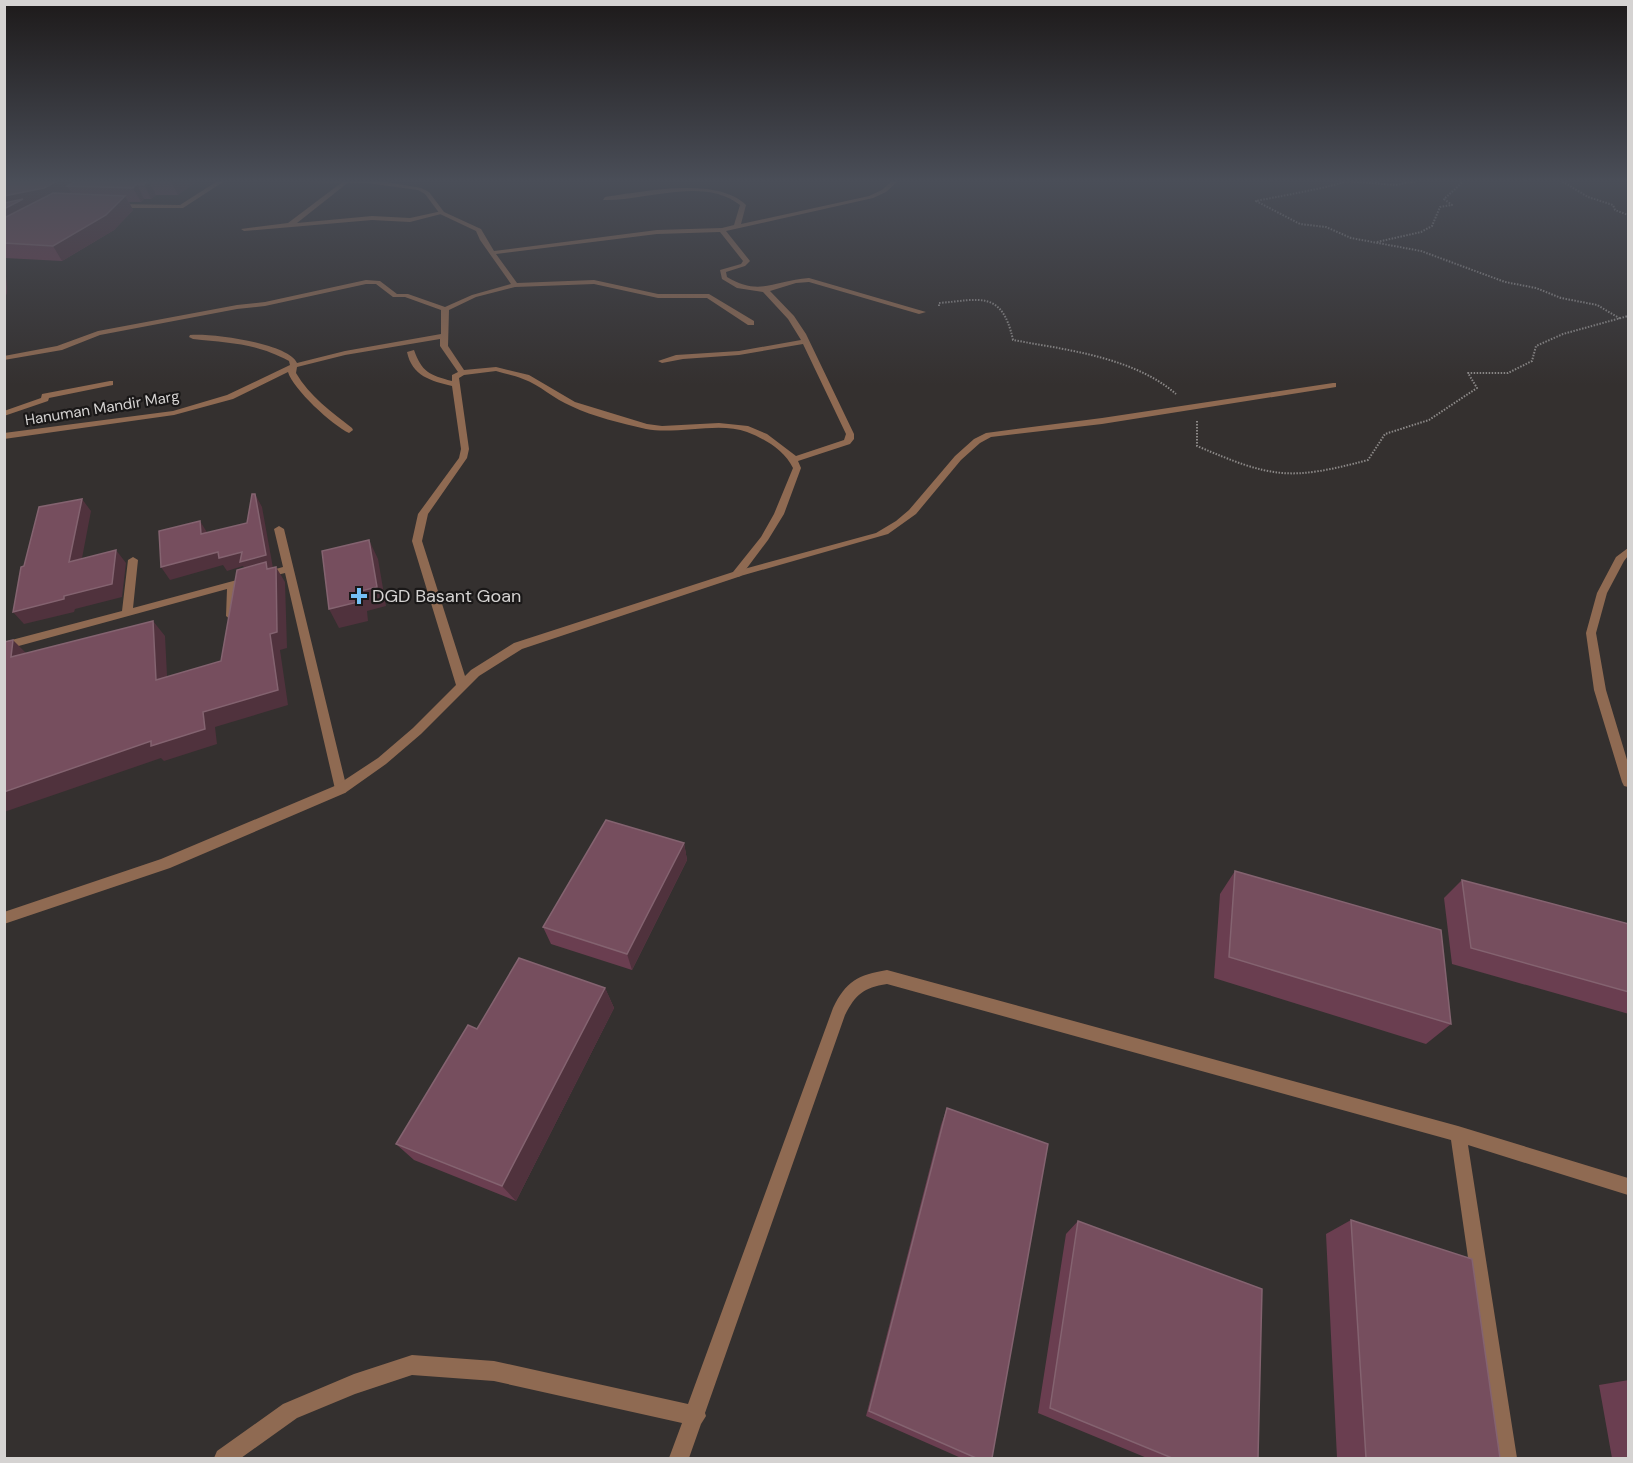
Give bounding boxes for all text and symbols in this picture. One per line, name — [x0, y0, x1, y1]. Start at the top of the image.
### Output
street label: Hanuman Mandir Marg — [23, 386, 181, 430]
place label: DGD Basant Goan — [372, 584, 521, 608]
marker: DGD Basant Goan — [350, 587, 368, 605]

